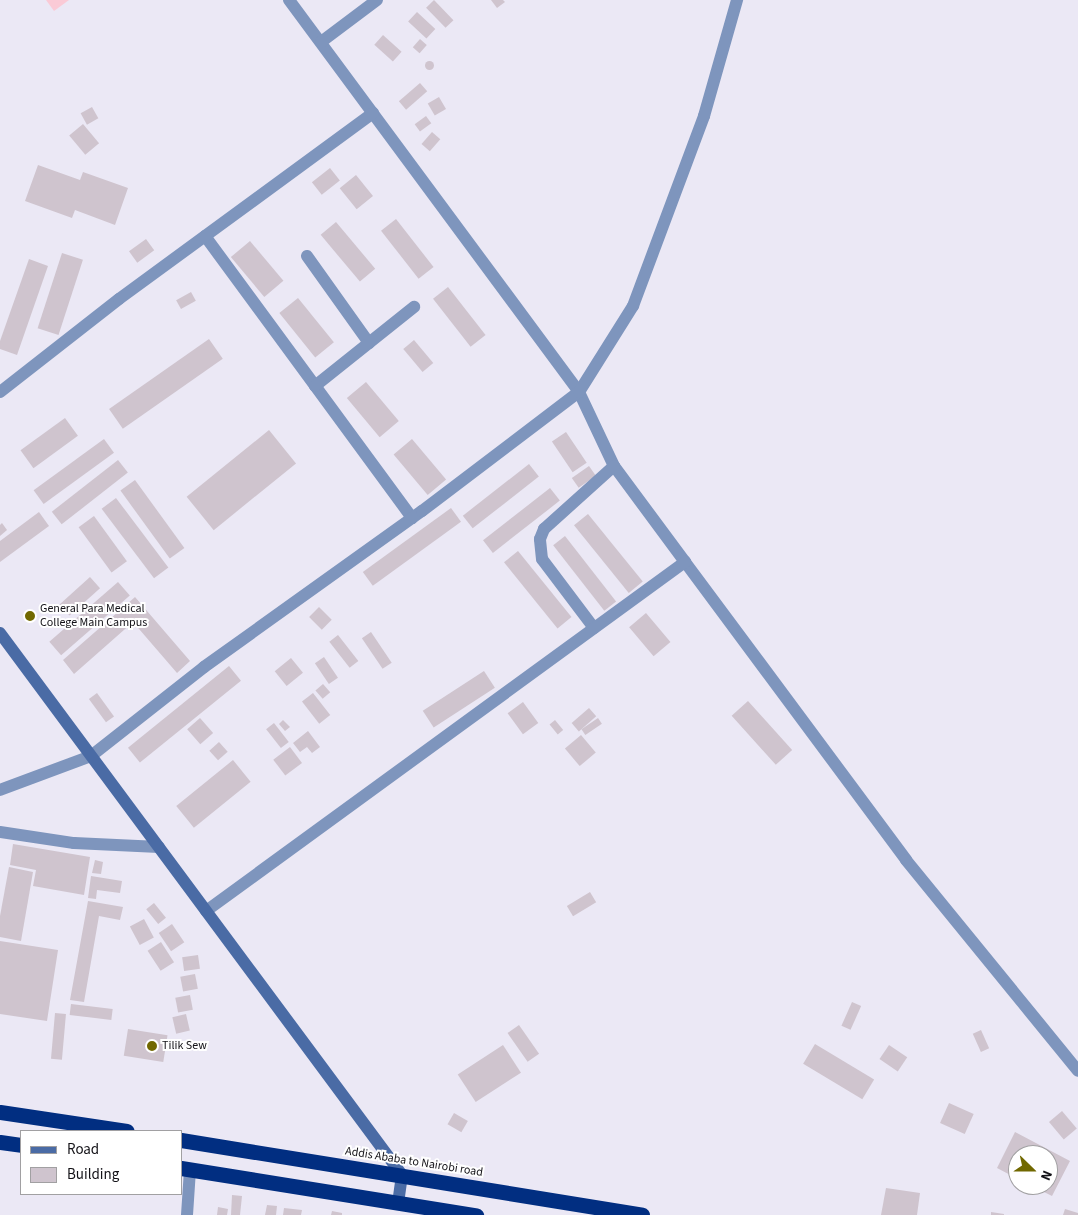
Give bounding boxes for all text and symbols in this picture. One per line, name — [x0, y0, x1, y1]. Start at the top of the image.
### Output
place label: General Para Medical College Main Campus — [40, 602, 147, 630]
marker: General Para Medical College Main Campus — [24, 610, 36, 622]
place label: Tilik Sew — [162, 1039, 207, 1053]
marker: Tilik Sew — [146, 1040, 158, 1052]
legend — [20, 1130, 182, 1195]
text: Road — [67, 1139, 99, 1160]
street label: Addis Ababa to Nairobi road — [344, 1144, 484, 1180]
north arrow — [1008, 1145, 1058, 1195]
text: Building — [67, 1164, 119, 1185]
text: N — [1035, 1167, 1057, 1183]

